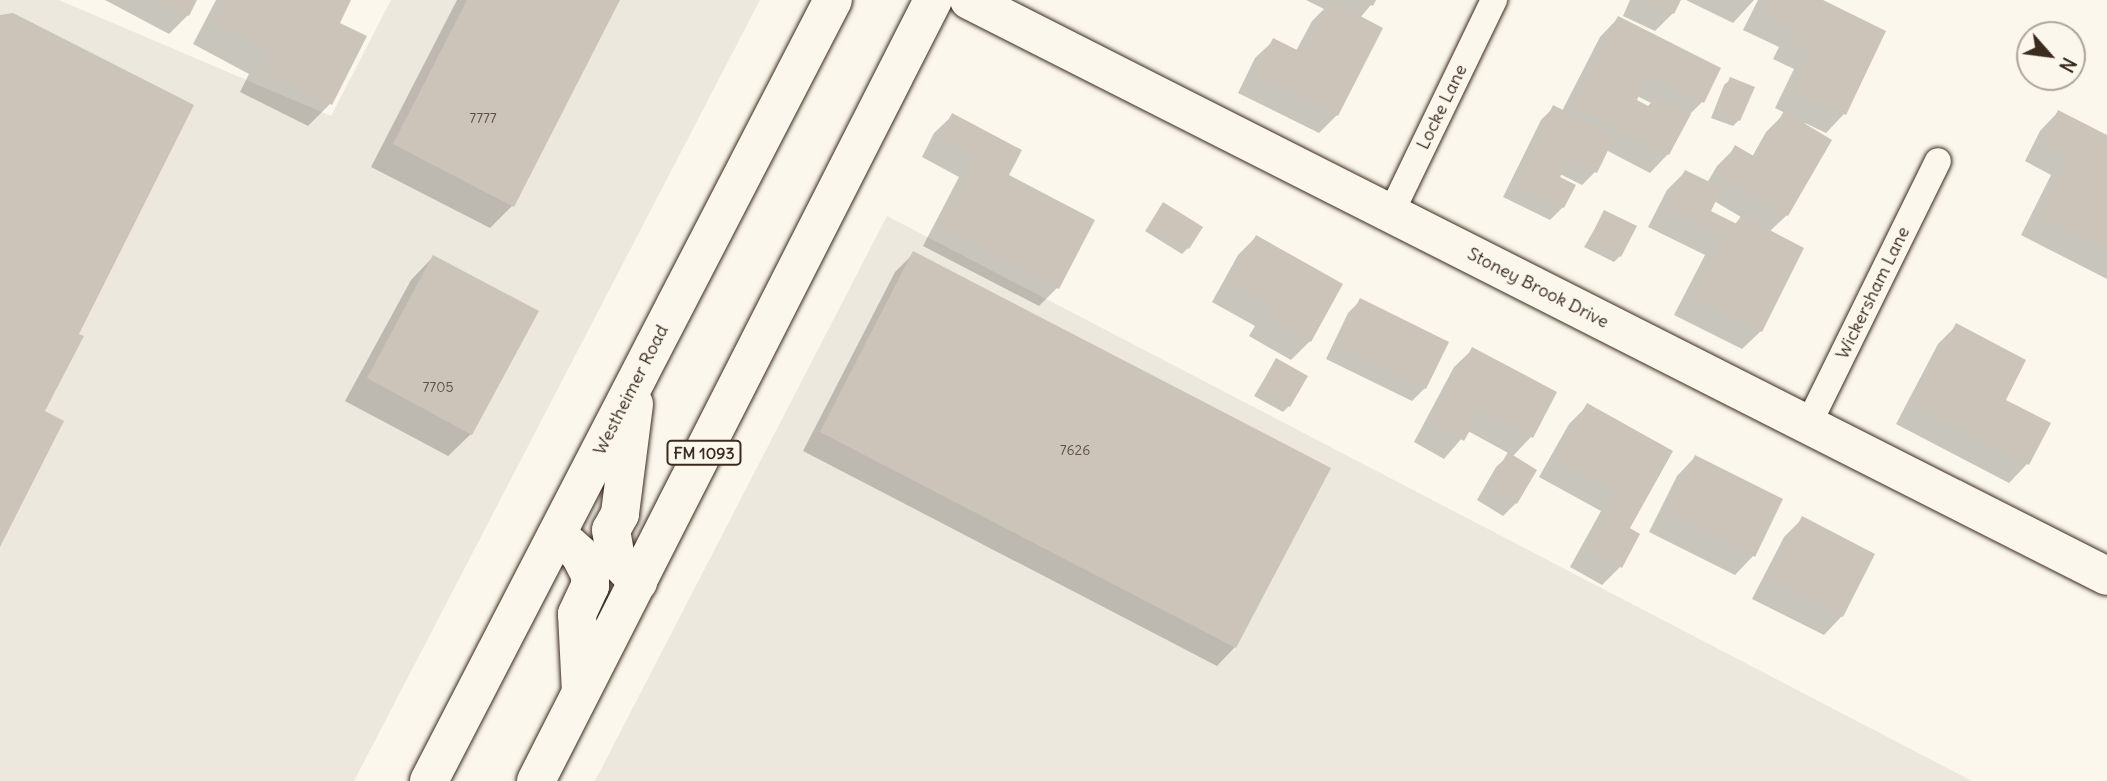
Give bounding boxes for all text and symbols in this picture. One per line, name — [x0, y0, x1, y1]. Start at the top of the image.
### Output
north arrow — [2016, 21, 2086, 91]
text: N — [2054, 53, 2081, 76]
street label: Locke Lane — [1412, 61, 1472, 153]
house number: 7777 — [469, 110, 497, 126]
street label: Wickersham Lane — [1832, 223, 1914, 363]
street label: Stoney Brook Drive — [1464, 243, 1612, 333]
street label: Westheimer Road — [589, 321, 673, 459]
house number: 7705 — [423, 379, 453, 395]
road number: FM 1093 — [666, 440, 742, 466]
house number: 7626 — [1060, 442, 1090, 458]

